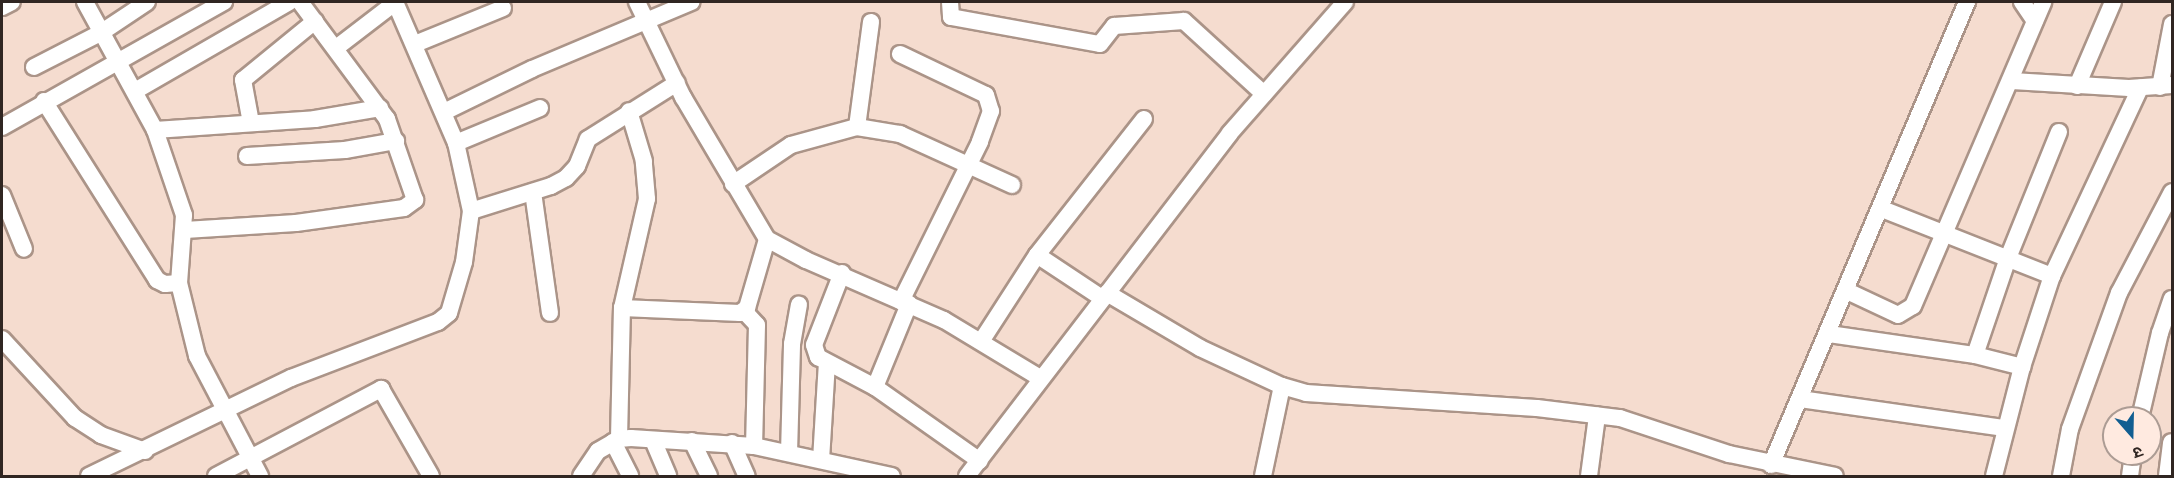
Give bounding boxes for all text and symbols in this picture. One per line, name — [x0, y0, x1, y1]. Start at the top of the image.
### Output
north arrow — [2102, 406, 2162, 466]
text: उ — [2130, 440, 2145, 462]

